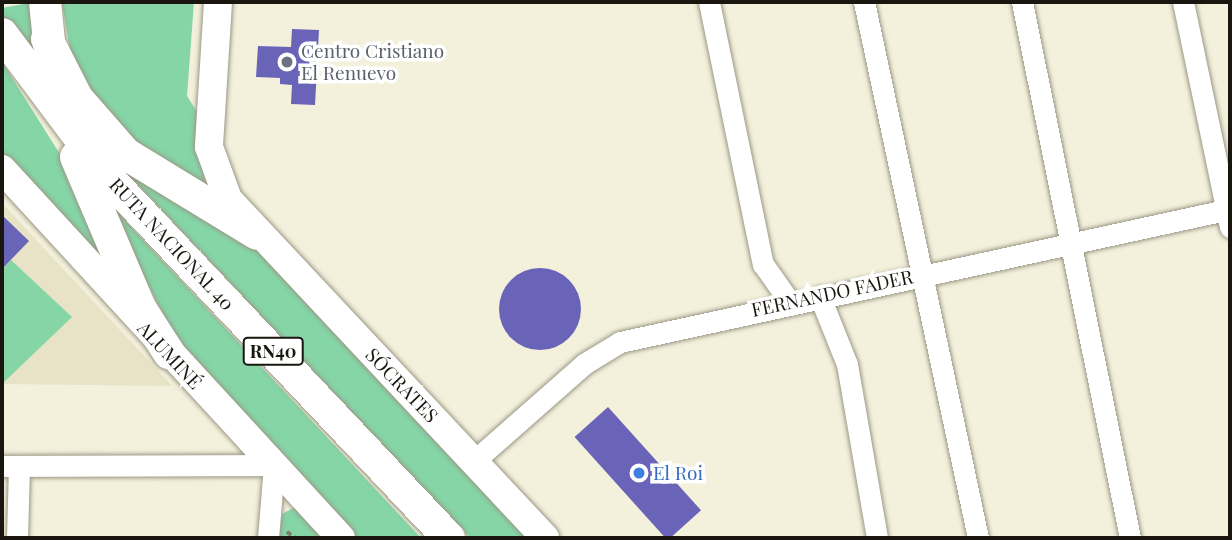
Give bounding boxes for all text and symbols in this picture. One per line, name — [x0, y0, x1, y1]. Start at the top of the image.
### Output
place label: Centro Cristiano El Renuevo — [301, 40, 444, 84]
marker: Centro Cristiano El Renuevo — [279, 54, 295, 70]
street label: RUTA NACIONAL 40 — [105, 173, 239, 315]
street label: FERNANDO FADER — [749, 265, 915, 321]
street label: ALUMINÉ — [133, 317, 207, 393]
road number: RN40 — [242, 337, 304, 366]
street label: SÓCRATES — [361, 343, 443, 427]
place label: El Roi — [653, 462, 703, 484]
marker: El Roi — [631, 465, 647, 481]

